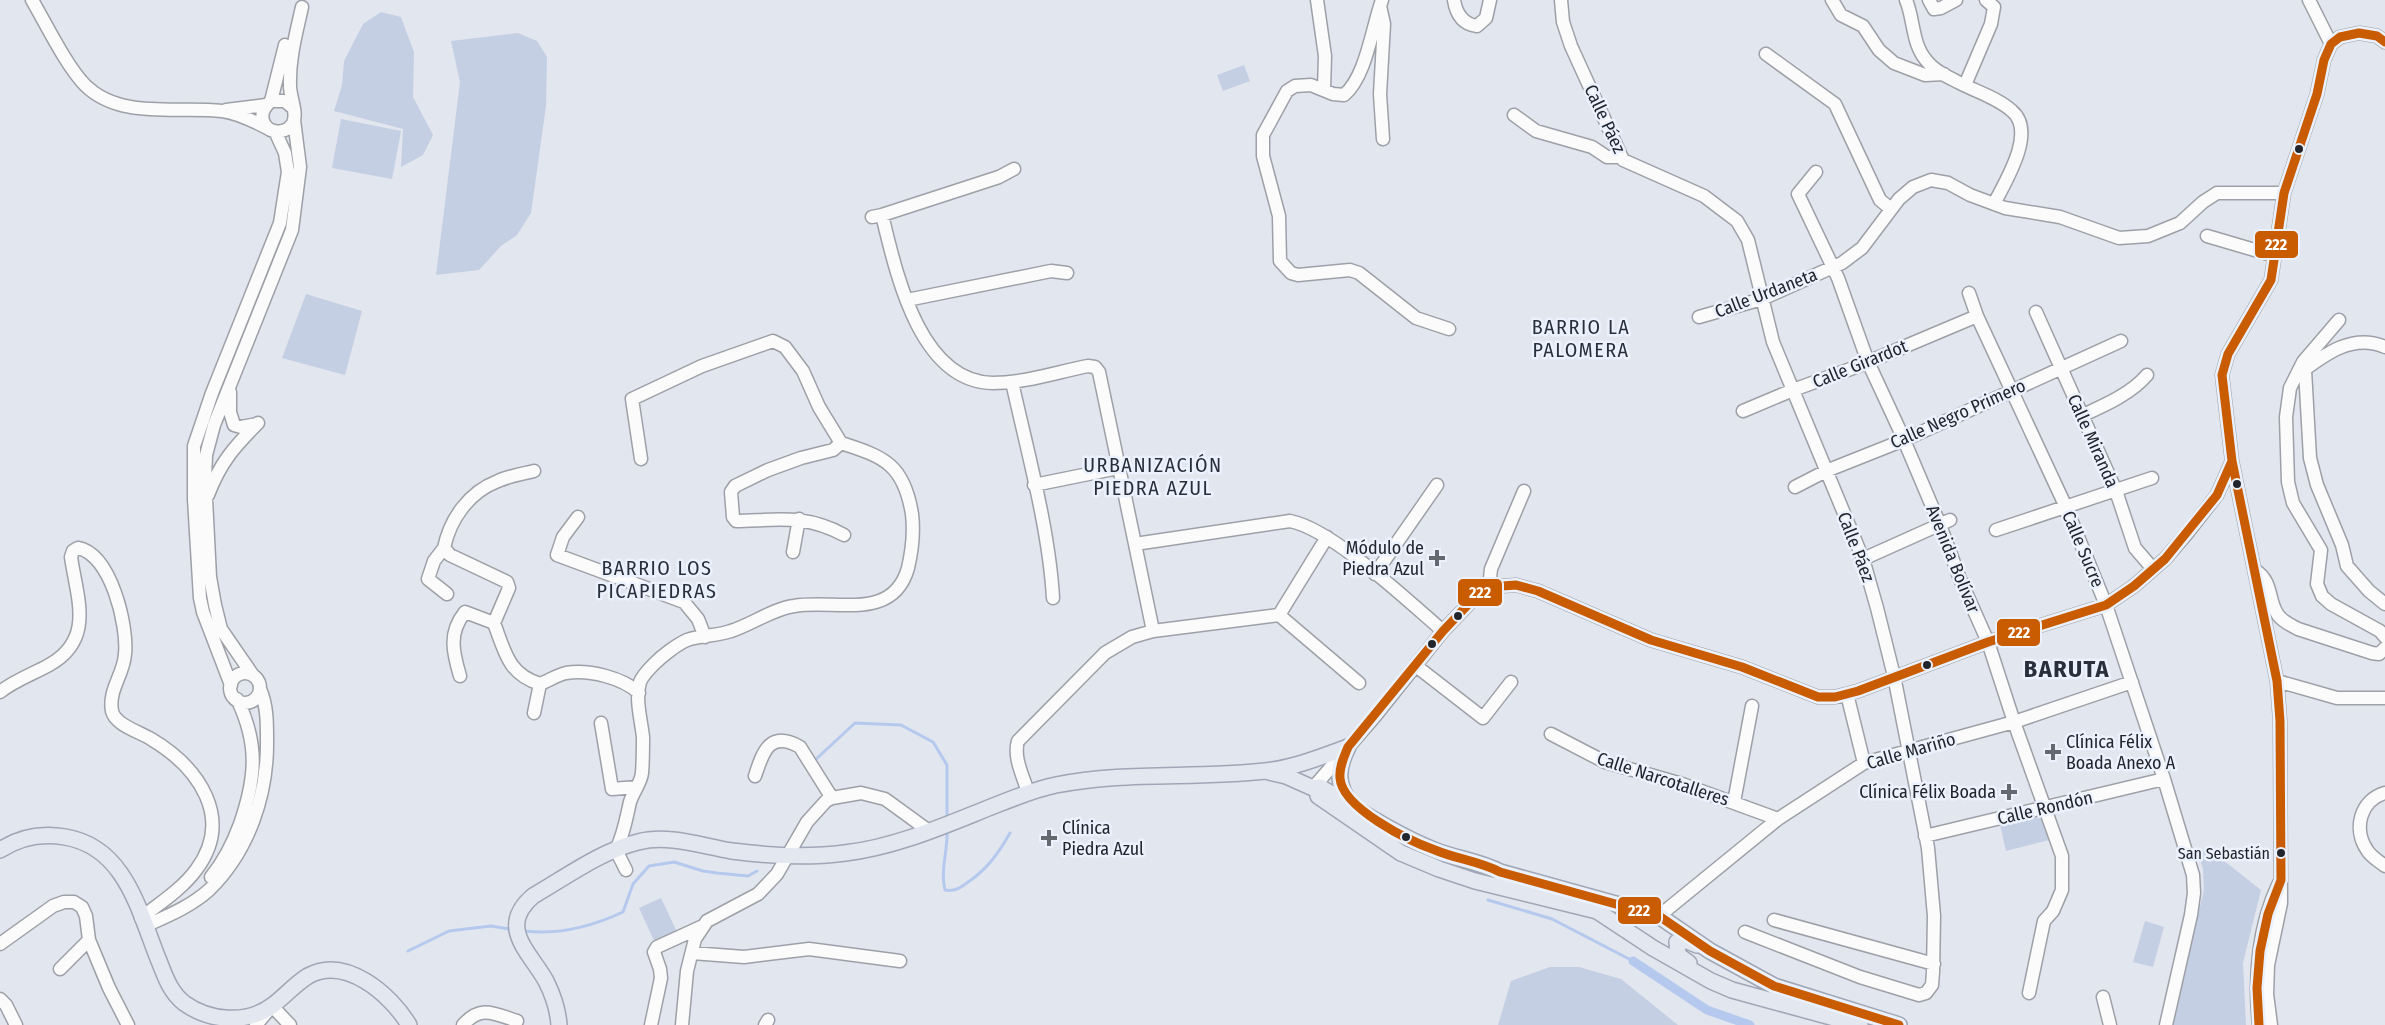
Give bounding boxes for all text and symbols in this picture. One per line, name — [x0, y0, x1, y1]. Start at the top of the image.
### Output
street label: Calle Páez — [1580, 81, 1630, 157]
unlabelled marker — [2293, 143, 2305, 155]
line badge: 222 — [2254, 230, 2299, 259]
text: 222 — [2264, 235, 2288, 254]
street label: Calle Urdaneta — [1712, 263, 1820, 323]
district label: BARRIO LA PALOMERA — [1532, 315, 1630, 362]
street label: Calle Girardot — [1809, 335, 1911, 393]
street label: Calle Negro Primero — [1887, 374, 2029, 454]
street label: Calle Miranda — [2063, 391, 2123, 491]
district label: URBANIZACIÓN PIEDRA AZUL — [1083, 453, 1223, 500]
unlabelled marker — [2231, 478, 2243, 490]
street label: Avenida Bolívar — [1921, 502, 1985, 617]
street label: Calle Sucre — [2057, 507, 2109, 591]
street label: Calle Páez — [1833, 509, 1879, 585]
place label: Módulo de Piedra Azul — [1342, 537, 1424, 580]
marker: Módulo de Piedra Azul — [1428, 549, 1446, 567]
district label: BARRIO LOS PICAPIEDRAS — [597, 556, 717, 603]
line badge: 222 — [1457, 578, 1503, 607]
text: 222 — [1468, 583, 1492, 602]
unlabelled marker — [1452, 610, 1464, 622]
line badge: 222 — [1996, 618, 2041, 647]
text: 222 — [2007, 623, 2031, 642]
unlabelled marker — [1426, 638, 1438, 650]
district label: BARUTA — [2024, 655, 2110, 683]
unlabelled marker — [1921, 659, 1933, 671]
street label: Calle Mariño — [1864, 728, 1958, 774]
place label: Clínica Félix Boada Anexo A — [2066, 731, 2176, 774]
marker: Clínica Félix Boada Anexo A — [2044, 743, 2062, 761]
street label: Calle Narcotalleres — [1594, 747, 1732, 811]
place label: Clínica Félix Boada — [1859, 781, 1996, 803]
marker: Clínica Félix Boada — [2000, 783, 2018, 801]
street label: Calle Rondón — [1995, 786, 2095, 830]
place label: Clínica Piedra Azul — [1062, 817, 1144, 860]
marker: Clínica Piedra Azul — [1040, 829, 1058, 847]
unlabelled marker — [1400, 831, 1412, 843]
place label: San Sebastián — [2178, 844, 2270, 863]
marker: San Sebastián — [2275, 847, 2287, 859]
line badge: 222 — [1617, 896, 1662, 925]
text: 222 — [1627, 901, 1651, 920]

